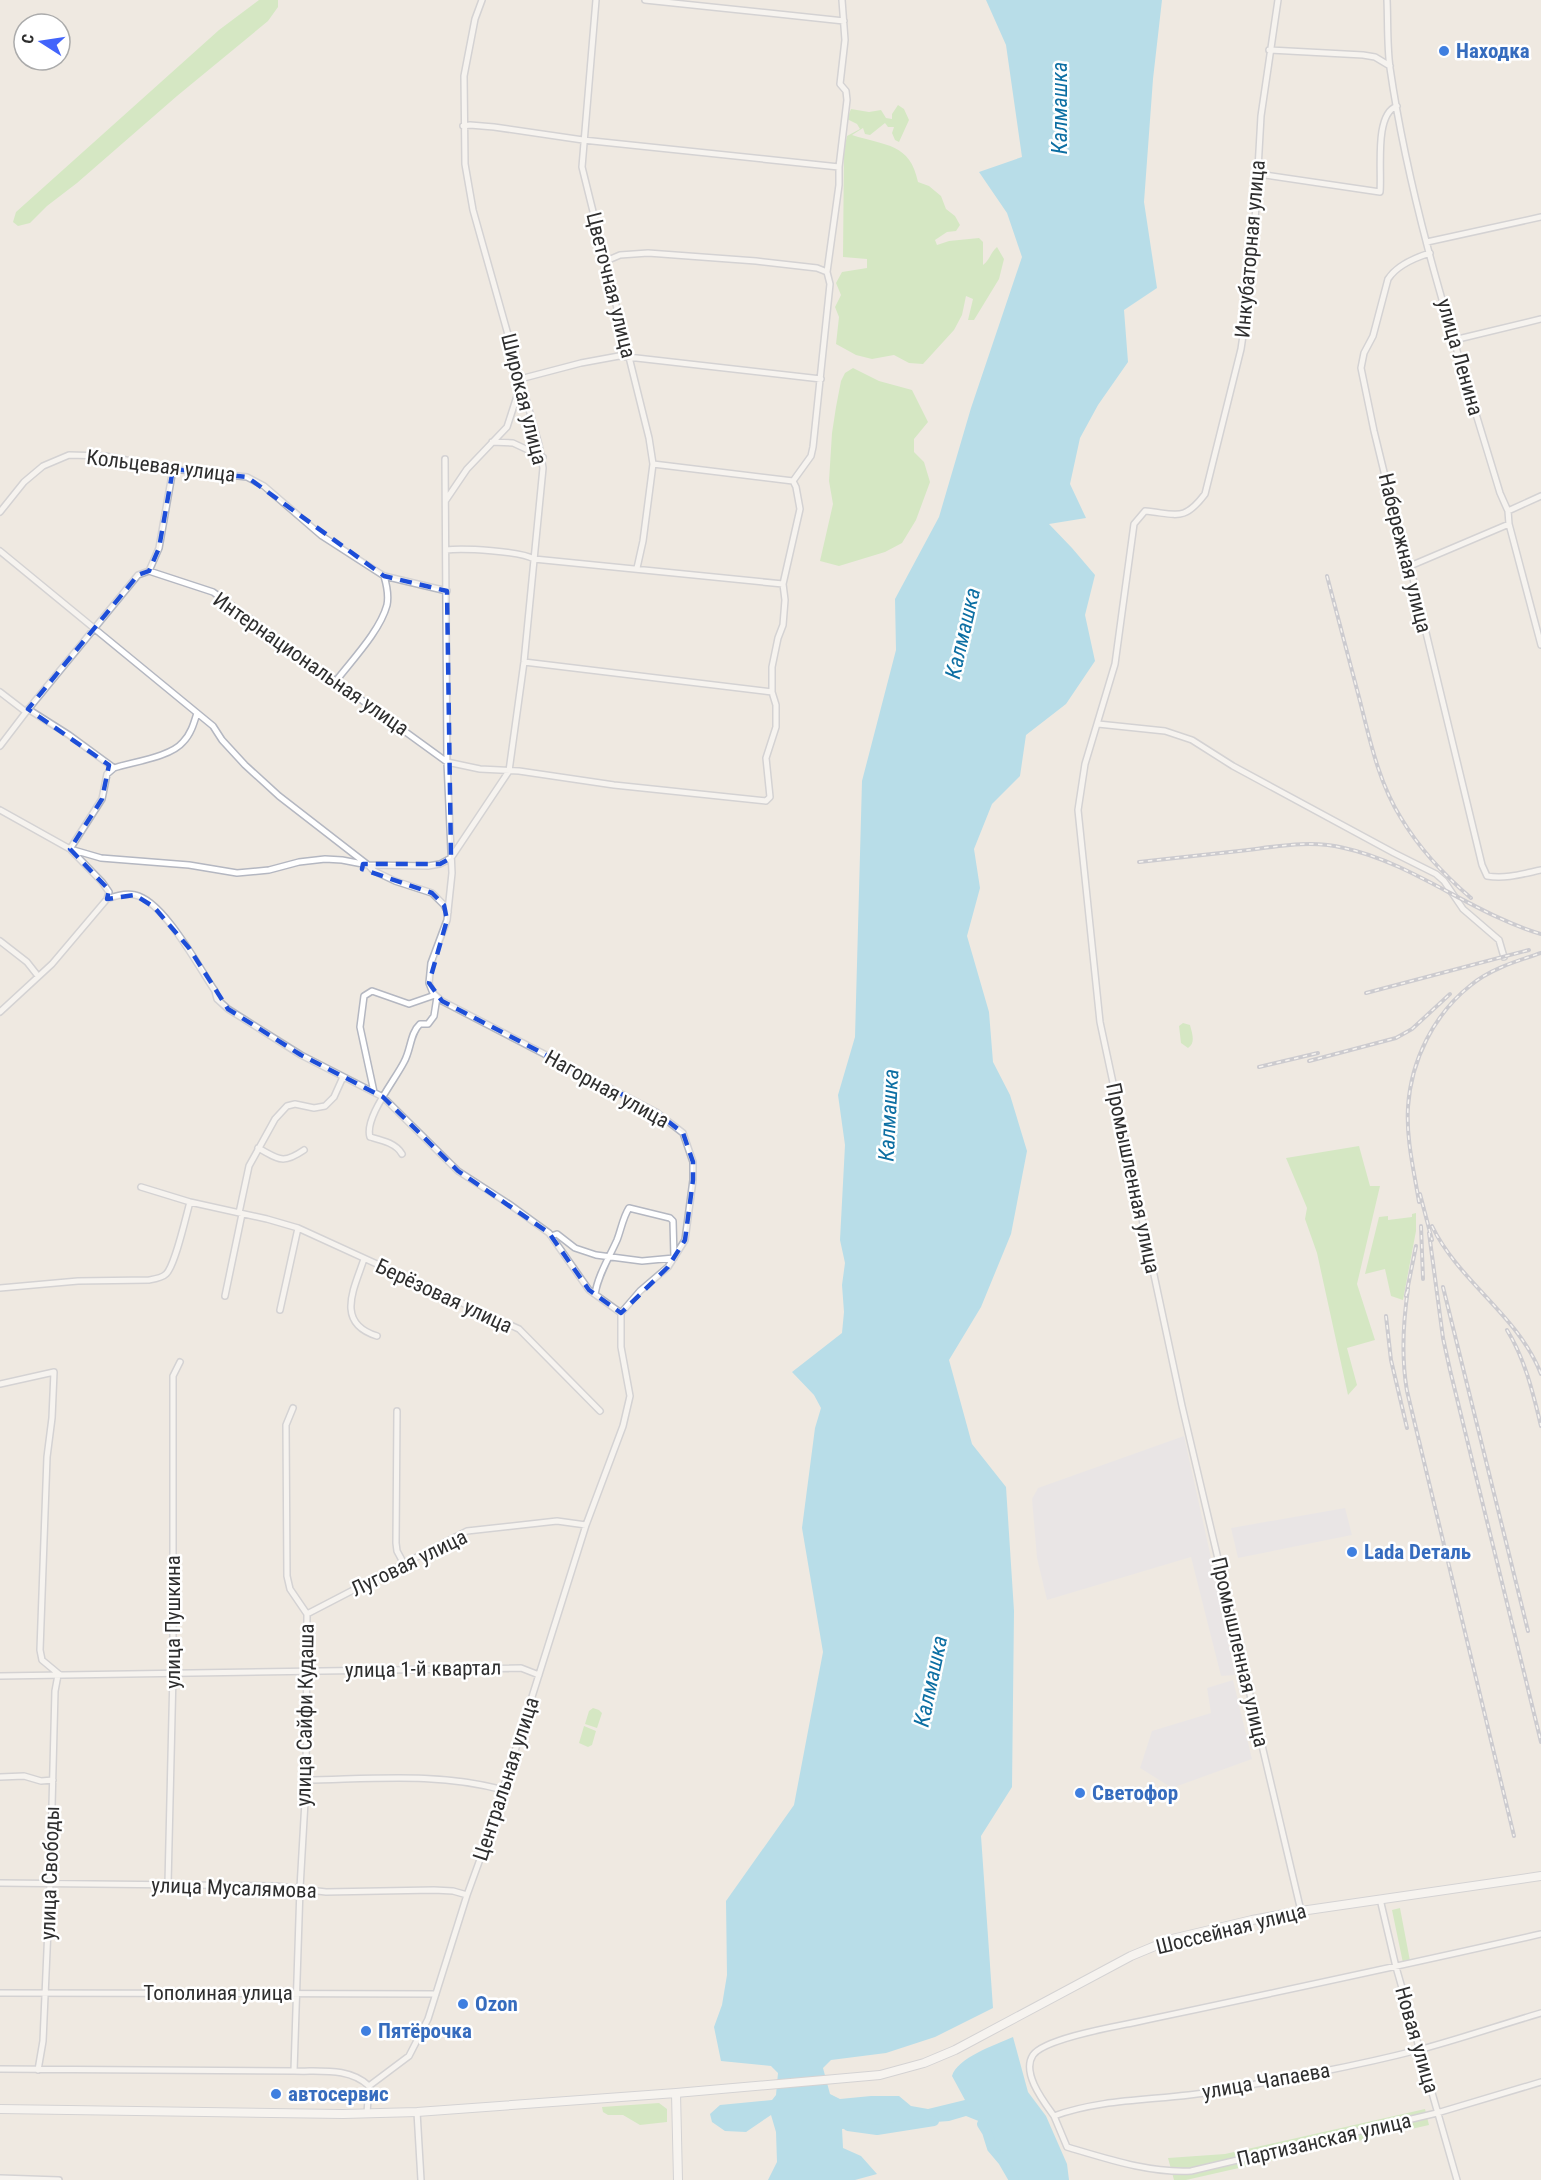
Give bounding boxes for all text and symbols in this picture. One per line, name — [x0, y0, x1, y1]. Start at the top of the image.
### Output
north arrow — [12, 12, 72, 72]
text: С — [18, 33, 38, 45]
place label: Находка — [1456, 39, 1530, 63]
marker: Находка — [1437, 44, 1451, 58]
water label: Калмашка — [1047, 62, 1072, 154]
street label: Инкубаторная улица — [1230, 159, 1270, 339]
street label: Цветочная улица — [581, 210, 641, 360]
street label: улица Ленина — [1432, 296, 1488, 418]
street label: Широкая улица — [496, 331, 552, 467]
street label: Кольцевая улица — [85, 445, 237, 487]
street label: Набережная улица — [1374, 471, 1436, 635]
water label: Калмашка — [940, 585, 985, 681]
street label: Интернациональная улица — [209, 587, 413, 741]
street label: Нагорная улица — [541, 1045, 673, 1133]
water label: Калмашка — [874, 1068, 903, 1162]
street label: Промышленная улица — [1101, 1080, 1165, 1276]
street label: Берёзовая улица — [372, 1254, 516, 1338]
street label: Луговая улица — [347, 1525, 471, 1601]
place label: Lada Dеталь — [1364, 1540, 1471, 1564]
marker: Lada Dеталь — [1345, 1545, 1359, 1559]
street label: улица Пушкина — [161, 1555, 185, 1689]
street label: Промышленная улица — [1206, 1555, 1274, 1749]
street label: улица Сайфи Кудаша — [291, 1623, 319, 1807]
water label: Калмашка — [909, 1633, 952, 1729]
street label: улица 1-й квартал — [345, 1656, 501, 1682]
street label: Центральная улица — [468, 1694, 544, 1864]
place label: Светофор — [1092, 1781, 1178, 1805]
marker: Светофор — [1073, 1786, 1087, 1800]
street label: улица Свободы — [36, 1806, 64, 1940]
street label: улица Мусалямова — [151, 1873, 317, 1903]
street label: Шоссейная улица — [1153, 1899, 1309, 1959]
street label: Тополиная улица — [143, 1981, 293, 2005]
street label: Новая улица — [1390, 1984, 1444, 2096]
place label: Ozon — [475, 1992, 518, 2016]
marker: Ozon — [456, 1997, 470, 2011]
place label: Пятёрочка — [378, 2019, 472, 2043]
marker: Пятёрочка — [359, 2024, 373, 2038]
street label: улица Чапаева — [1200, 2058, 1332, 2104]
place label: автосервис — [288, 2082, 389, 2106]
marker: автосервис — [269, 2087, 283, 2101]
street label: Партизанская улица — [1235, 2108, 1413, 2172]

